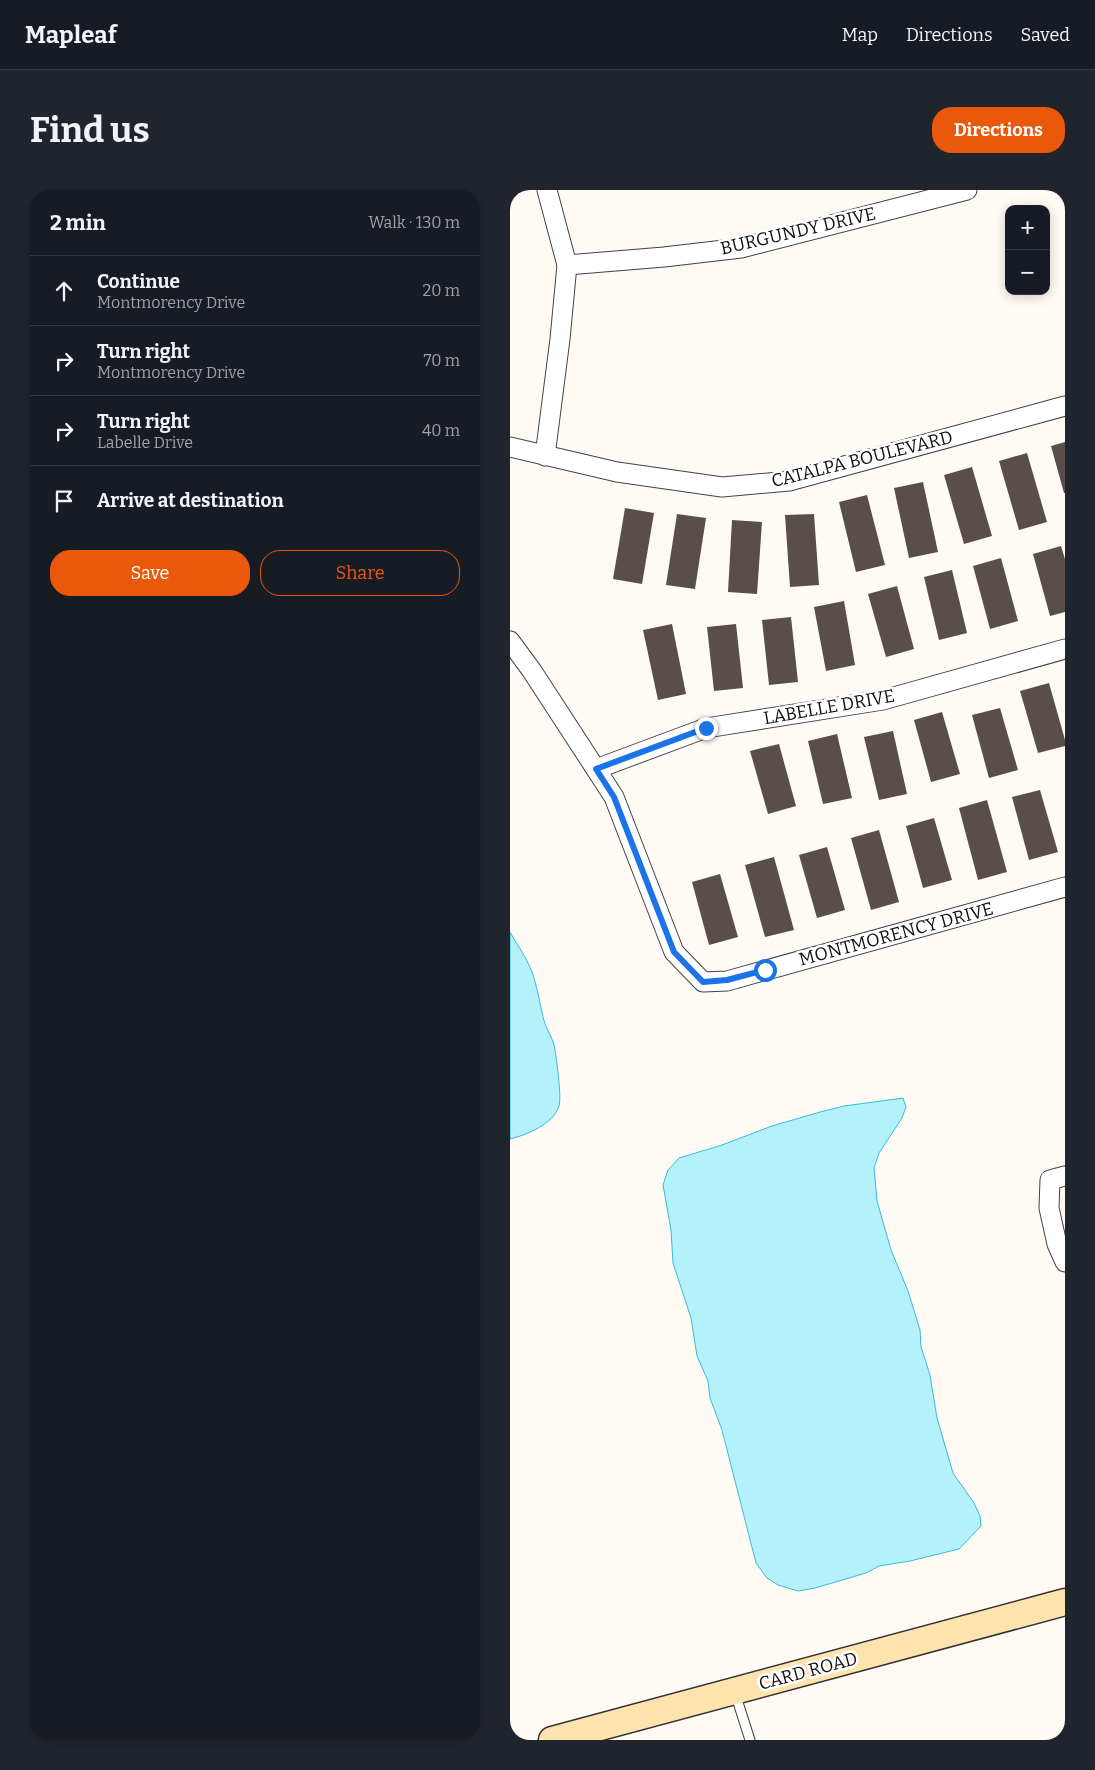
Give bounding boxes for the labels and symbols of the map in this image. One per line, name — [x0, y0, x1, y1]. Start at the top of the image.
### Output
street label: BURGUNDY DRIVE — [718, 202, 878, 260]
street label: CATALPA BOULEVARD — [769, 426, 955, 492]
street label: LABELLE DRIVE — [762, 685, 896, 729]
route end — [695, 717, 718, 740]
street label: MONTMORENCY DRIVE — [796, 897, 996, 971]
route start — [754, 959, 777, 982]
street label: CARD ROAD — [756, 1647, 860, 1695]

